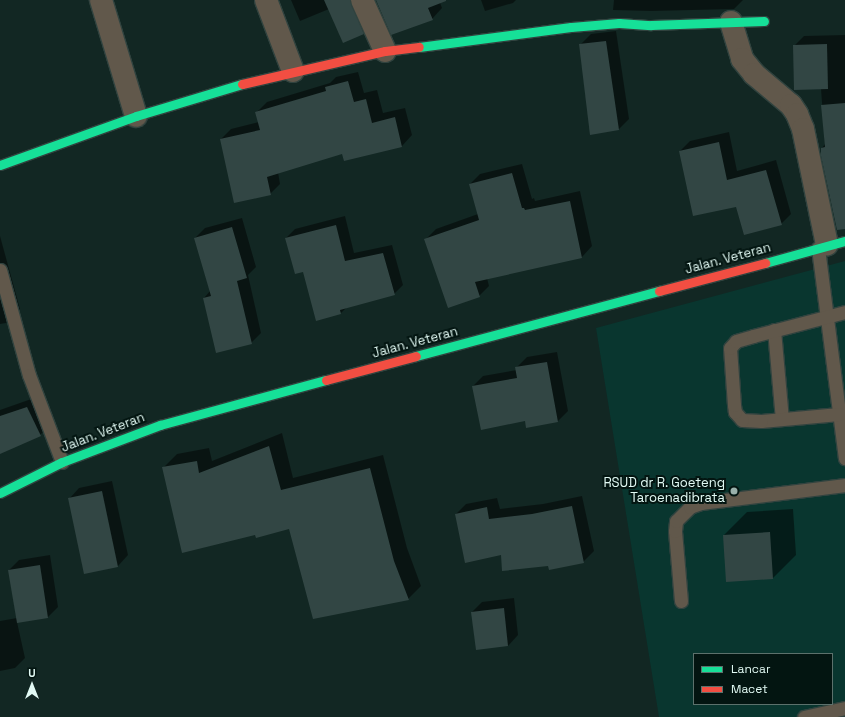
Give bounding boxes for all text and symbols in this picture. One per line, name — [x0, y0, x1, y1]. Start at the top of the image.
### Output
street label: Jalan. Veteran — [683, 240, 773, 278]
street label: Jalan. Veteran — [370, 324, 460, 362]
street label: Jalan. Veteran — [59, 410, 147, 456]
place label: RSUD dr R. Goeteng Taroenadibrata — [603, 476, 725, 507]
marker: RSUD dr R. Goeteng Taroenadibrata — [728, 485, 740, 497]
legend — [693, 653, 833, 705]
text: Lancar — [731, 661, 770, 677]
north arrow — [12, 665, 52, 705]
text: U — [28, 666, 36, 680]
text: Macet — [731, 681, 768, 697]

